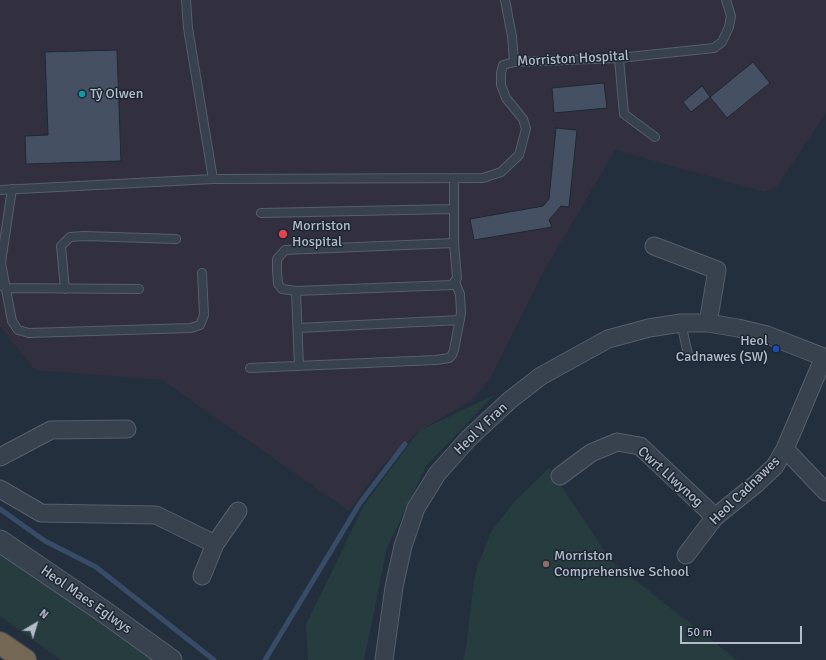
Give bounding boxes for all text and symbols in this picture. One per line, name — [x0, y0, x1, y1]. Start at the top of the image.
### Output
street label: Morriston Hospital — [517, 48, 629, 70]
place label: Tŷ Olwen — [90, 86, 143, 102]
marker: Tŷ Olwen — [77, 89, 87, 99]
place label: Morriston Hospital — [292, 218, 351, 250]
marker: Morriston Hospital — [277, 228, 289, 240]
place label: Heol Cadnawes (SW) — [676, 333, 768, 366]
marker: Heol Cadnawes (SW) — [771, 344, 781, 354]
street label: Heol Y Fran — [451, 399, 511, 459]
street label: Cwrt Llwynog — [634, 443, 706, 511]
street label: Heol Cadnawes — [706, 453, 784, 529]
place label: Morriston Comprehensive School — [554, 548, 689, 580]
marker: Morriston Comprehensive School — [541, 559, 551, 569]
street label: Heol Maes Eglwys — [37, 562, 135, 638]
north arrow — [16, 604, 56, 644]
text: N — [37, 607, 51, 622]
scale bar — [682, 618, 804, 644]
text: 50 m — [687, 625, 712, 640]

